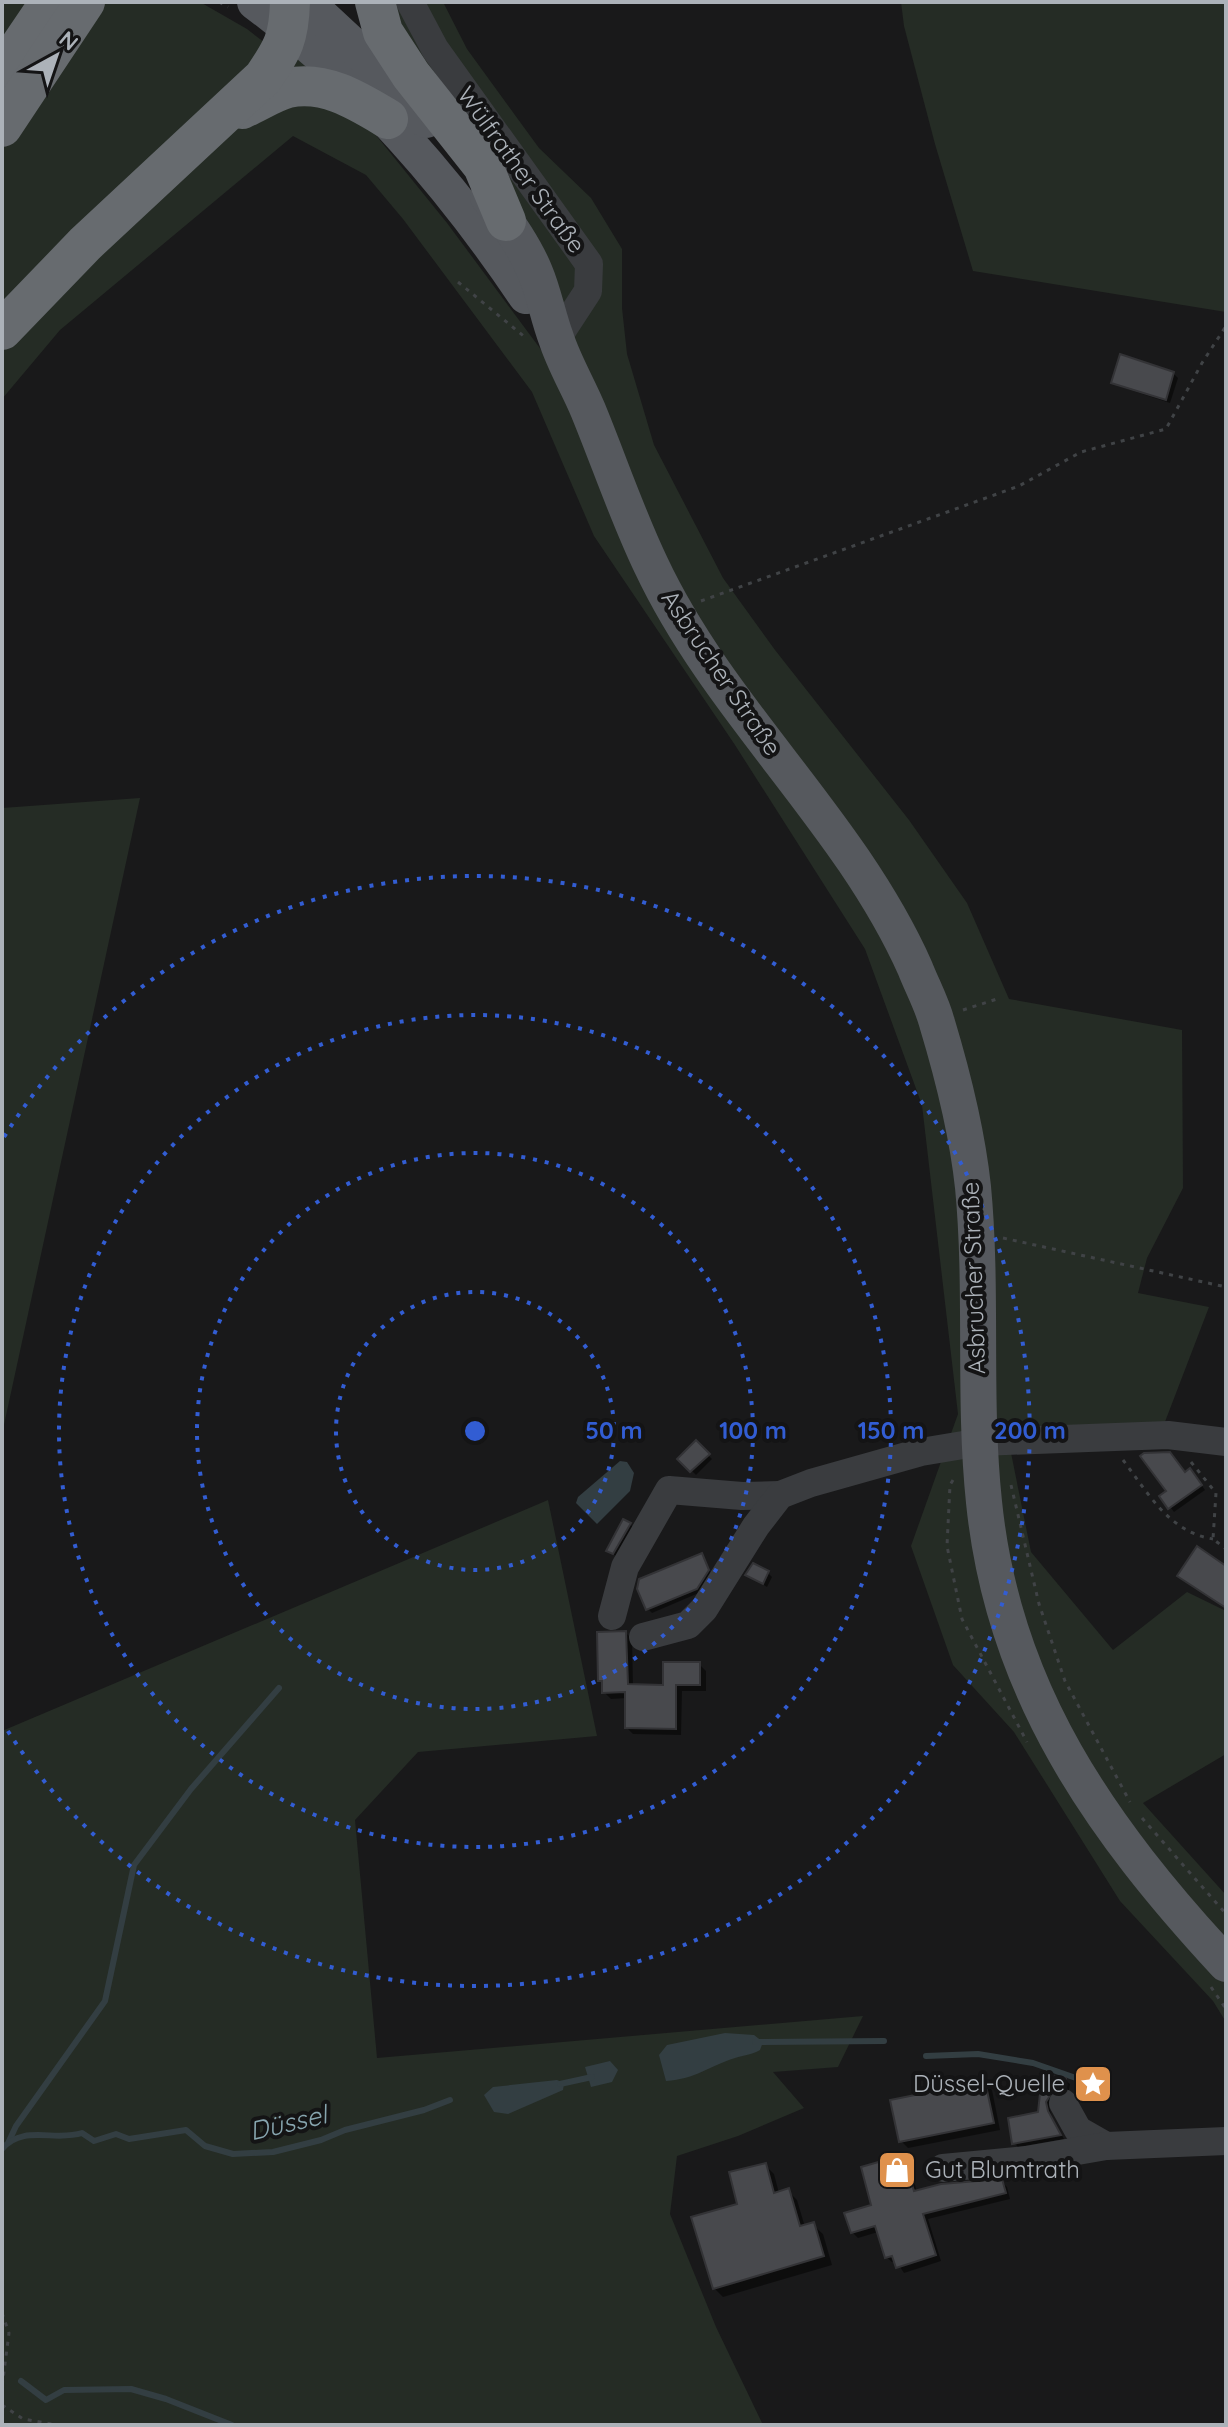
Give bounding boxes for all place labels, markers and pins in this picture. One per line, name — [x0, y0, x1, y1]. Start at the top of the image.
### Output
centre of rings — [461, 1417, 489, 1445]
place icon: Düssel-Quelle — [1072, 2063, 1114, 2105]
place label: Düssel-Quelle — [913, 2068, 1065, 2098]
shop icon: Gut Blumtrath — [876, 2149, 918, 2191]
place label: Gut Blumtrath — [925, 2154, 1080, 2184]

